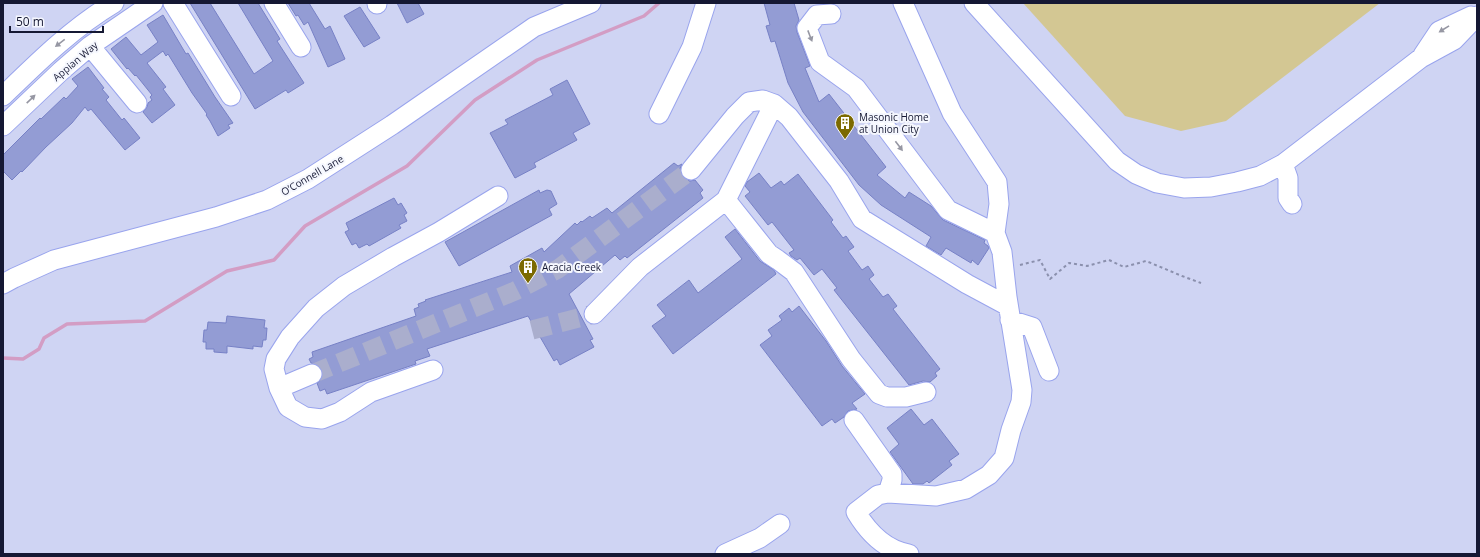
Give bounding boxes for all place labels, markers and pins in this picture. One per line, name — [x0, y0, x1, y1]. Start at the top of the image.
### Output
place label: Masonic Home at Union City — [859, 110, 929, 136]
building icon: Masonic Home at Union City — [834, 112, 856, 140]
building icon: Acacia Creek — [517, 256, 539, 284]
place label: Acacia Creek — [542, 260, 602, 274]

